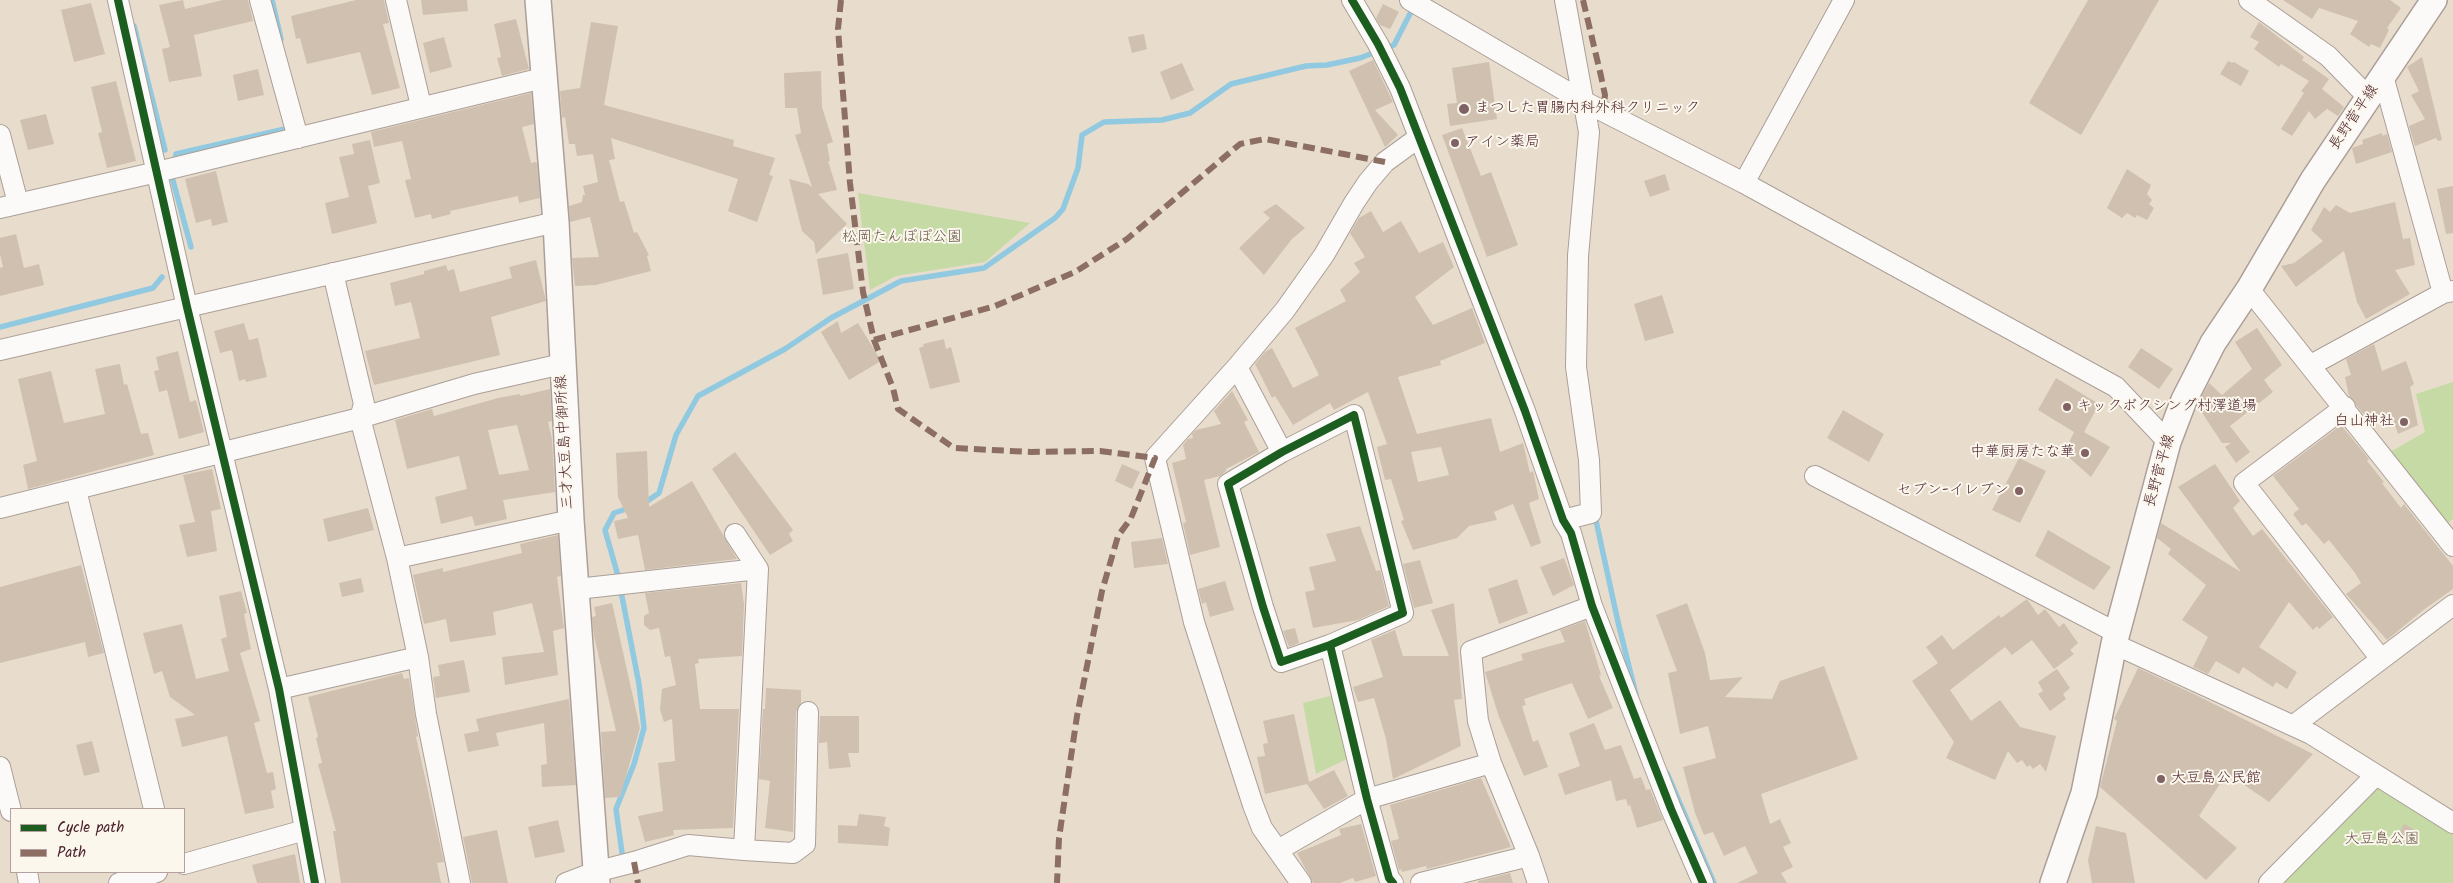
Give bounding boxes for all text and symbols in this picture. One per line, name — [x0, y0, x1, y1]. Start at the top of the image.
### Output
street label: 長野菅平線 — [2327, 82, 2383, 154]
place label: まつした胃腸内科外科クリニック — [1475, 100, 1700, 118]
marker: まつした胃腸内科外科クリニック — [1457, 102, 1471, 116]
place label: アイン薬局 — [1465, 134, 1540, 152]
marker: アイン薬局 — [1449, 137, 1461, 149]
park label: 松岡たんぽぽ公園 — [842, 229, 962, 247]
street label: 三才大豆島中御所線 — [553, 374, 579, 510]
place label: キックボクシング村澤道場 — [2077, 398, 2257, 416]
marker: キックボクシング村澤道場 — [2061, 401, 2073, 413]
place label: 白山神社 — [2334, 413, 2394, 431]
marker: 白山神社 — [2398, 416, 2410, 428]
street label: 長野菅平線 — [2142, 432, 2180, 510]
place label: 中華厨房たな華 — [1970, 444, 2075, 462]
marker: 中華厨房たな華 — [2079, 447, 2091, 459]
place label: セブン-イレブン — [1897, 482, 2009, 500]
marker: セブン-イレブン — [2013, 485, 2025, 497]
place label: 大豆島公民館 — [2171, 770, 2261, 788]
marker: 大豆島公民館 — [2155, 773, 2167, 785]
legend — [10, 808, 185, 873]
text: Cycle path — [57, 816, 124, 840]
park label: 大豆島公園 — [2345, 831, 2419, 849]
text: Path — [57, 841, 86, 865]

